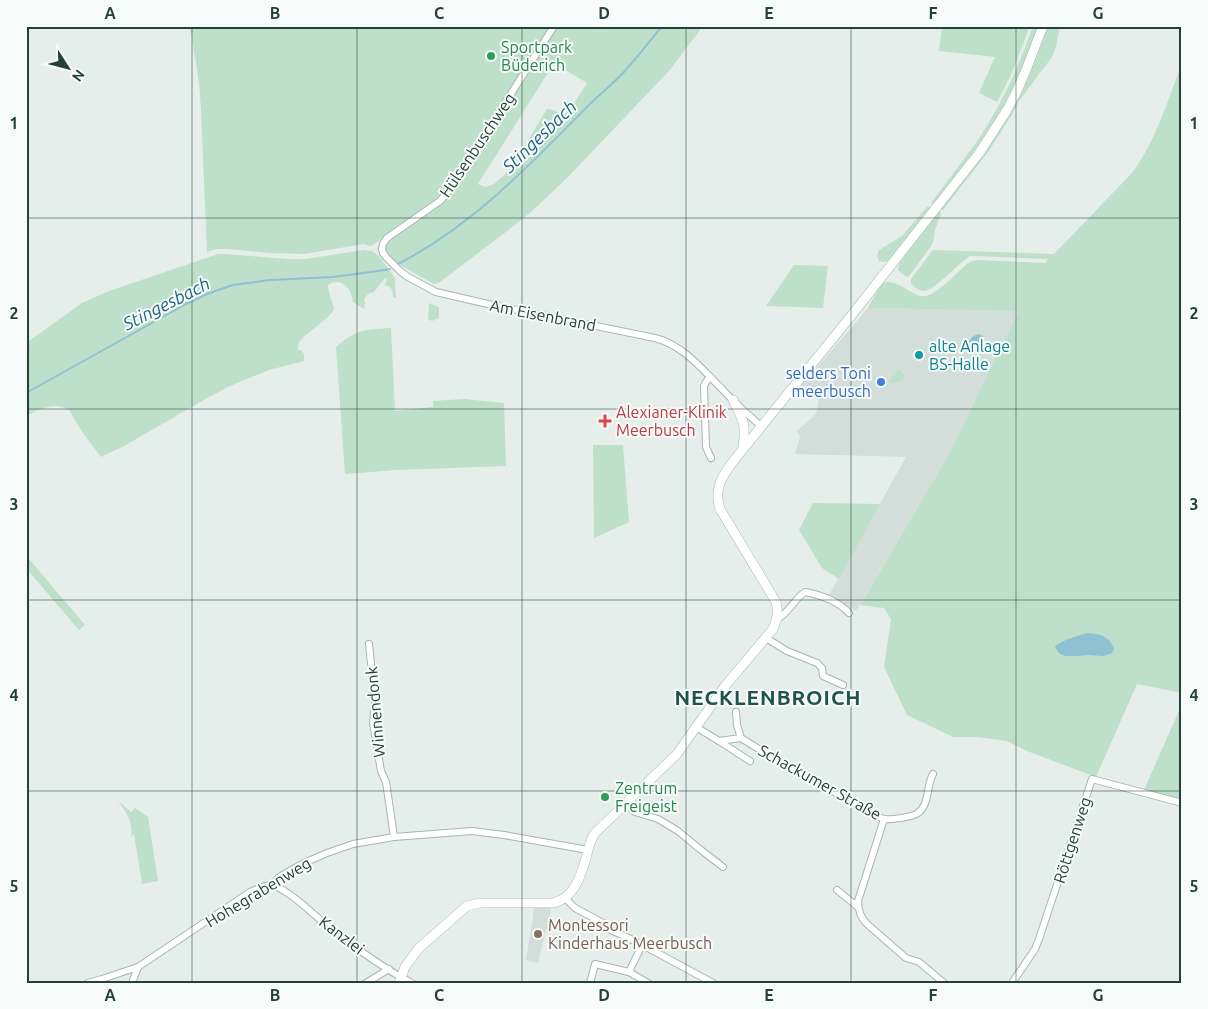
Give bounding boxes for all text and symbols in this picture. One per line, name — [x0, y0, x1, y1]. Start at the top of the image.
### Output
text: A — [104, 4, 116, 22]
text: B — [270, 4, 280, 22]
text: C — [434, 4, 444, 22]
text: D — [598, 4, 610, 22]
text: E — [764, 4, 774, 22]
text: F — [929, 4, 938, 22]
text: G — [1092, 4, 1104, 22]
place label: Sportpark Büderich — [501, 38, 572, 74]
north arrow — [42, 42, 92, 92]
marker: Sportpark Büderich — [485, 50, 497, 62]
text: N — [69, 67, 88, 85]
street label: Hülsenbuschweg — [435, 89, 519, 201]
water label: Stingesbach — [497, 96, 580, 177]
text: 1 — [9, 114, 19, 132]
text: 1 — [1189, 114, 1199, 132]
water label: Stingesbach — [118, 273, 213, 334]
street label: Am Eisenbrand — [488, 296, 598, 334]
text: 2 — [9, 304, 19, 322]
text: 2 — [1189, 304, 1199, 322]
place label: alte Anlage BS-Halle — [929, 337, 1010, 373]
marker: alte Anlage BS-Halle — [913, 349, 925, 361]
place label: selders Toni meerbusch — [786, 364, 871, 400]
marker: selders Toni meerbusch — [875, 376, 887, 388]
place label: Alexianer-Klinik Meerbusch — [616, 403, 727, 439]
marker: Alexianer-Klinik Meerbusch — [598, 414, 612, 428]
text: 3 — [9, 495, 19, 513]
text: 3 — [1189, 495, 1199, 513]
street label: Winnendonk — [362, 666, 388, 758]
district label: NECKLENBROICH — [674, 685, 862, 709]
text: 4 — [9, 686, 19, 704]
text: 4 — [1189, 686, 1199, 704]
street label: Schackumer Straße — [755, 741, 885, 823]
place label: Zentrum Freigeist — [615, 779, 678, 815]
marker: Zentrum Freigeist — [599, 791, 611, 803]
street label: Röttgenweg — [1050, 795, 1094, 885]
street label: Hohegrabenweg — [202, 853, 314, 931]
text: 5 — [9, 877, 19, 895]
text: 5 — [1189, 877, 1199, 895]
street label: Kanzlei — [316, 912, 368, 958]
place label: Montessori Kinderhaus Meerbusch — [548, 916, 712, 952]
marker: Montessori Kinderhaus Meerbusch — [532, 928, 544, 940]
text: A — [104, 986, 116, 1004]
text: B — [270, 986, 280, 1004]
text: C — [434, 986, 444, 1004]
text: D — [598, 986, 610, 1004]
text: E — [764, 986, 774, 1004]
text: F — [929, 986, 938, 1004]
text: G — [1092, 986, 1104, 1004]

